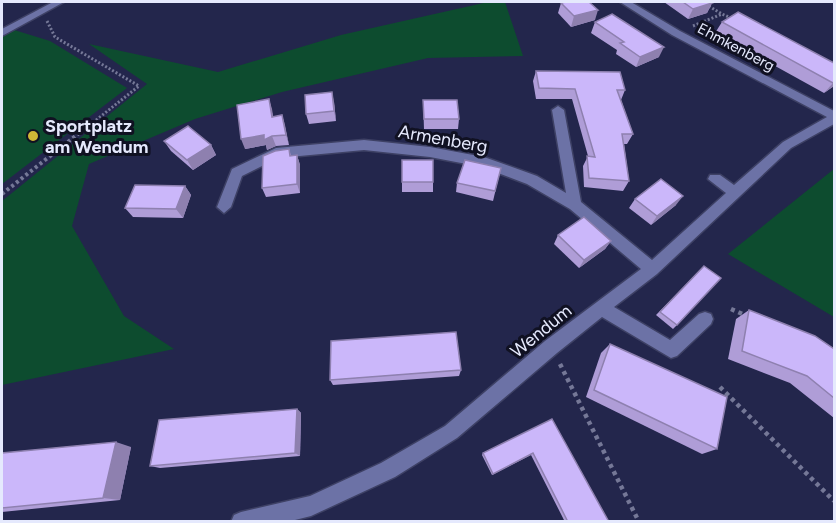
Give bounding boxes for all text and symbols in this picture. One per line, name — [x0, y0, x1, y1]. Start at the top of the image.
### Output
street label: Ehmkenberg — [694, 19, 778, 75]
place label: Sportplatz am Wendum — [45, 115, 148, 158]
street label: Armenberg — [397, 120, 489, 158]
marker: Sportplatz am Wendum — [26, 129, 40, 143]
street label: Wendum — [506, 300, 576, 362]

